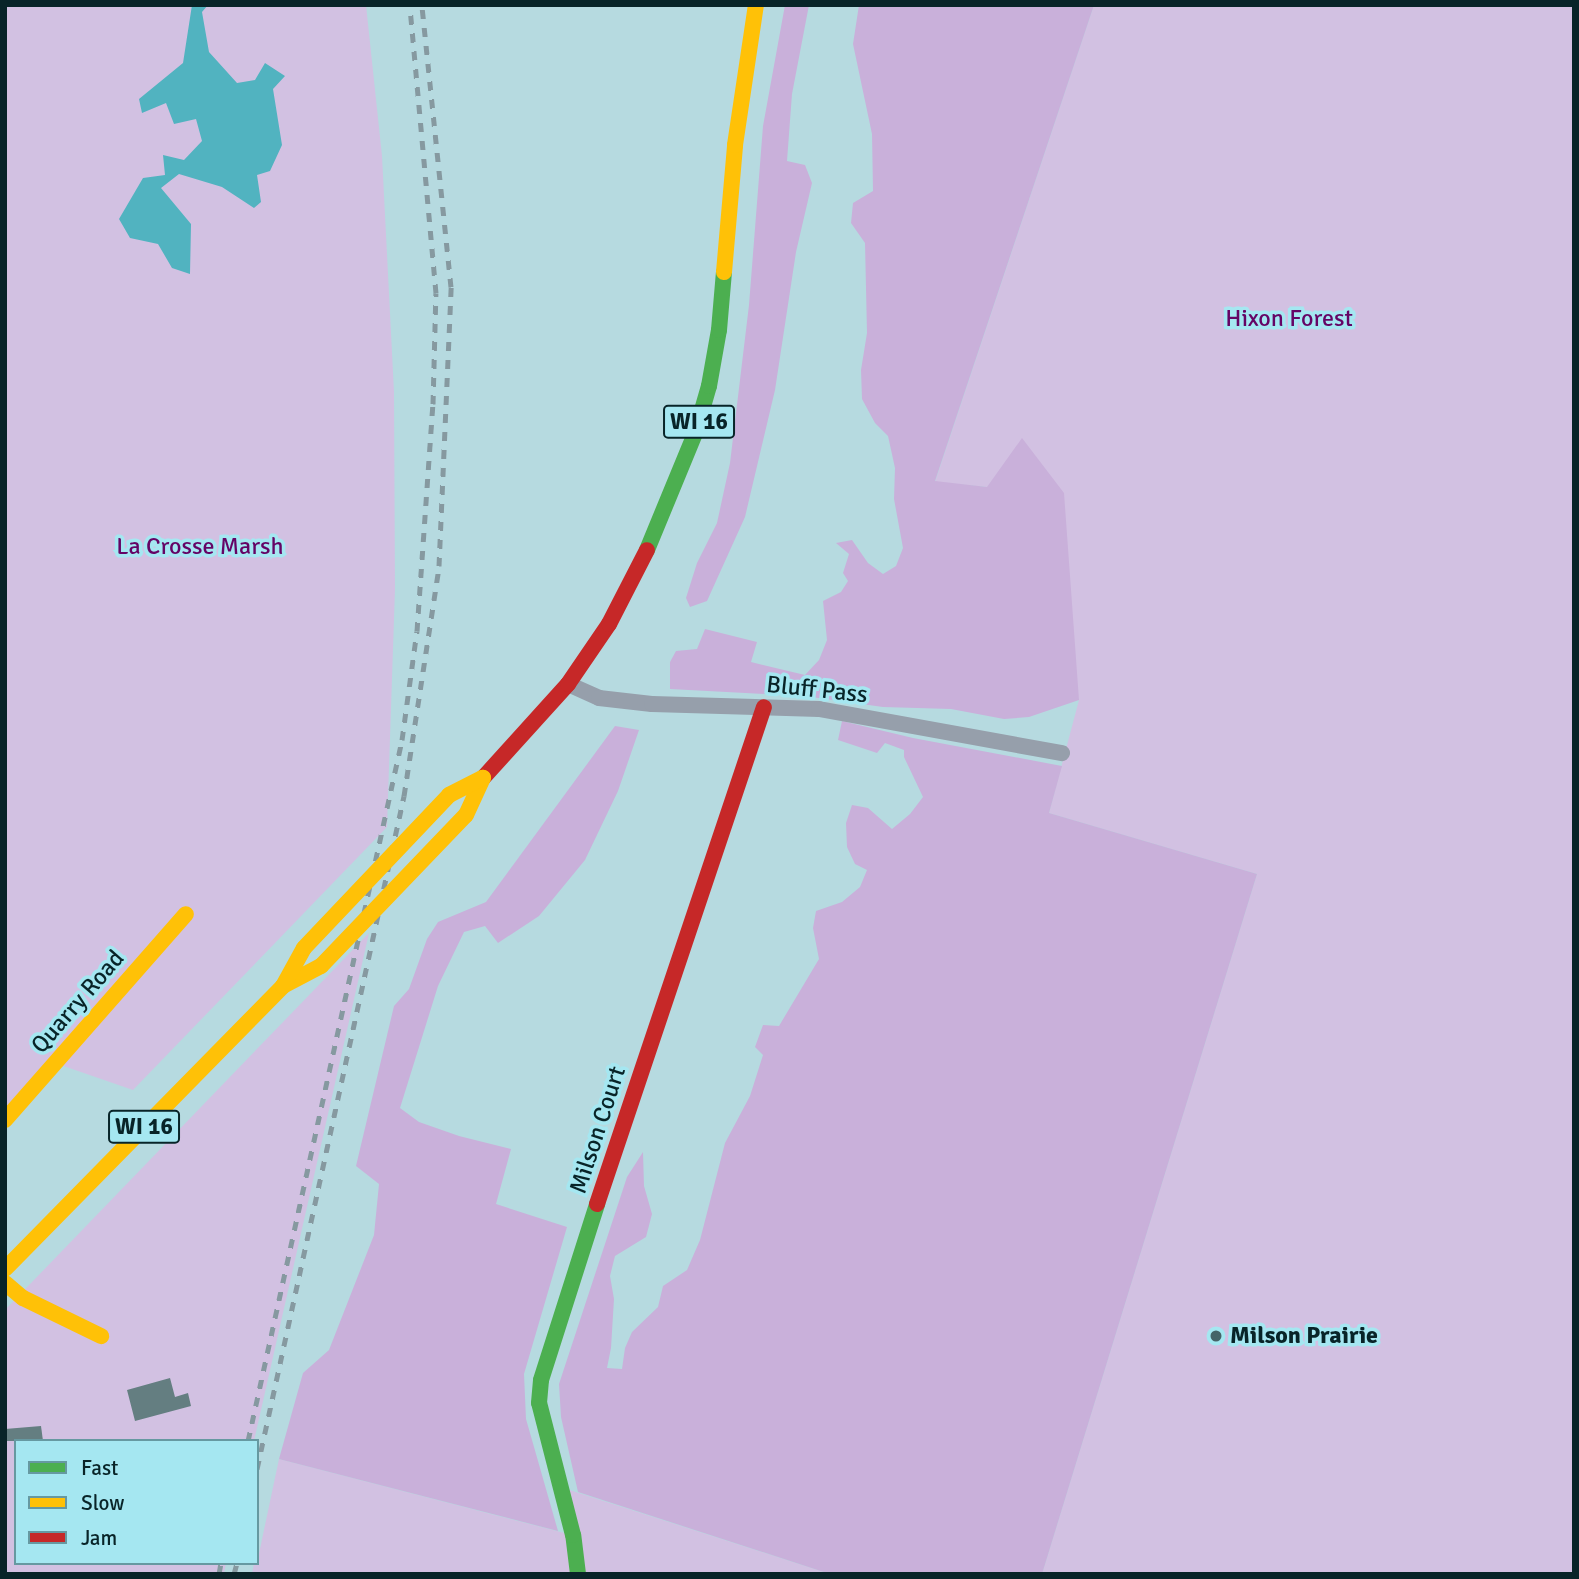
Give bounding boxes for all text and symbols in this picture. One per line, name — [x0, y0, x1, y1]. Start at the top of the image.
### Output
park label: Hixon Forest — [1225, 305, 1353, 333]
road number: WI 16 — [662, 402, 736, 442]
park label: La Crosse Marsh — [116, 533, 284, 561]
street label: Bluff Pass — [765, 670, 869, 710]
street label: Quarry Road — [25, 945, 131, 1059]
street label: Milson Court — [564, 1063, 632, 1197]
road number: WI 16 — [107, 1108, 181, 1146]
place label: Milson Prairie — [1230, 1322, 1378, 1350]
marker: Milson Prairie — [1208, 1328, 1224, 1344]
legend — [14, 1439, 259, 1565]
text: Fast — [81, 1455, 118, 1481]
text: Slow — [81, 1490, 125, 1516]
text: Jam — [81, 1525, 117, 1551]

